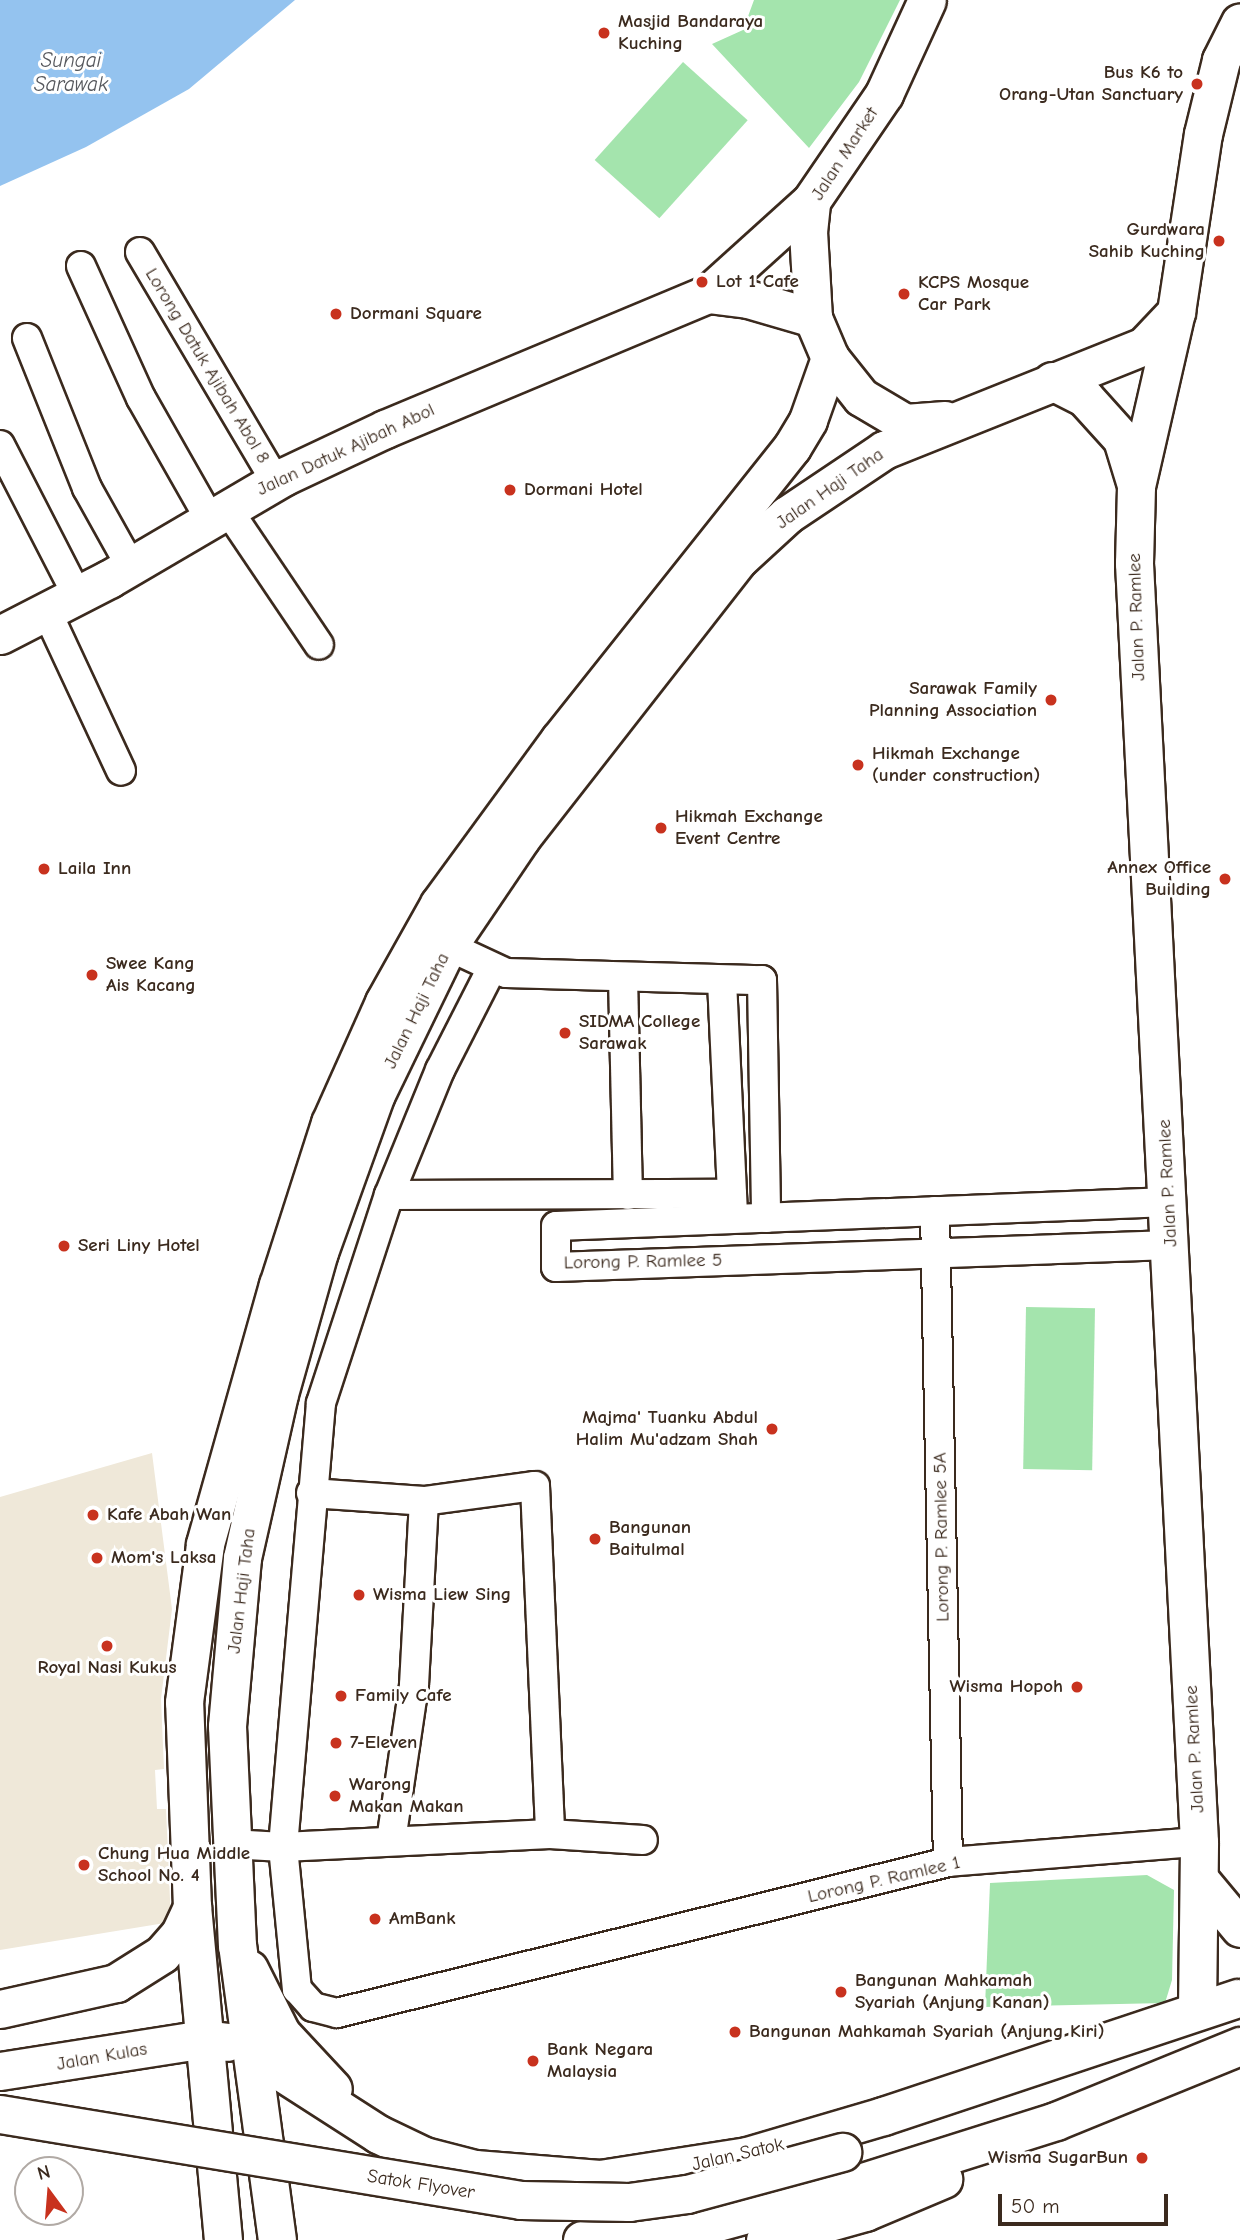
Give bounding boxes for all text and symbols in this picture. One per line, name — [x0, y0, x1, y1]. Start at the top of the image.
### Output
place label: Masjid Bandaraya Kuching — [618, 11, 763, 55]
marker: Masjid Bandaraya Kuching — [596, 25, 612, 41]
water label: Sungai Sarawak — [34, 47, 108, 97]
place label: Bus K6 to Orang-Utan Sanctuary — [999, 62, 1183, 106]
marker: Bus K6 to Orang-Utan Sanctuary — [1189, 76, 1205, 92]
street label: Jalan Market — [806, 103, 884, 205]
place label: Gurdwara Sahib Kuching — [1089, 219, 1205, 263]
marker: Gurdwara Sahib Kuching — [1211, 233, 1227, 249]
street label: Lorong Datuk Ajibah Abol 8 — [140, 264, 274, 468]
place label: Lot 1 Cafe — [716, 271, 799, 293]
place label: KCPS Mosque Car Park — [918, 272, 1029, 316]
marker: Lot 1 Cafe — [694, 274, 710, 290]
marker: KCPS Mosque Car Park — [896, 286, 912, 302]
place label: Dormani Square — [350, 303, 482, 325]
marker: Dormani Square — [328, 306, 344, 322]
street label: Jalan Datuk Ajibah Abol — [253, 399, 439, 501]
street label: Jalan Haji Taha — [772, 444, 888, 534]
place label: Dormani Hotel — [524, 479, 643, 501]
marker: Dormani Hotel — [502, 482, 518, 498]
street label: Jalan P. Ramlee — [1123, 553, 1151, 681]
place label: Sarawak Family Planning Association — [869, 678, 1037, 722]
marker: Sarawak Family Planning Association — [1043, 692, 1059, 708]
place label: Hikmah Exchange (under construction) — [872, 743, 1040, 787]
marker: Hikmah Exchange (under construction) — [850, 757, 866, 773]
place label: Hikmah Exchange Event Centre — [675, 806, 823, 850]
marker: Hikmah Exchange Event Centre — [653, 820, 669, 836]
place label: Annex Office Building — [1107, 857, 1211, 901]
place label: Laila Inn — [58, 858, 131, 880]
marker: Laila Inn — [36, 861, 52, 877]
marker: Annex Office Building — [1217, 871, 1233, 887]
street label: Jalan Haji Taha — [379, 949, 455, 1073]
place label: Swee Kang Ais Kacang — [106, 953, 196, 997]
marker: Swee Kang Ais Kacang — [84, 967, 100, 983]
place label: SIDMA College Sarawak — [579, 1011, 700, 1055]
marker: SIDMA College Sarawak — [557, 1025, 573, 1041]
street label: Jalan P. Ramlee — [1153, 1119, 1183, 1247]
place label: Seri Liny Hotel — [78, 1235, 200, 1257]
marker: Seri Liny Hotel — [56, 1238, 72, 1254]
street label: Lorong P. Ramlee 5 — [564, 1249, 722, 1275]
place label: Majma' Tuanku Abdul Halim Mu'adzam Shah — [576, 1407, 758, 1451]
marker: Majma' Tuanku Abdul Halim Mu'adzam Shah — [764, 1421, 780, 1437]
street label: Lorong P. Ramlee 5A — [929, 1452, 955, 1622]
place label: Kafe Abah Wan — [107, 1504, 231, 1526]
marker: Kafe Abah Wan — [85, 1507, 101, 1523]
place label: Bangunan Baitulmal — [609, 1517, 691, 1561]
street label: Jalan Haji Taha — [223, 1527, 261, 1655]
marker: Bangunan Baitulmal — [587, 1531, 603, 1547]
place label: Mom's Laksa — [111, 1547, 216, 1569]
marker: Mom's Laksa — [89, 1550, 105, 1566]
place label: Wisma Liew Sing — [373, 1584, 511, 1606]
marker: Wisma Liew Sing — [351, 1587, 367, 1603]
marker: Royal Nasi Kukus — [99, 1638, 115, 1654]
place label: Royal Nasi Kukus — [37, 1657, 177, 1679]
place label: Wisma Hopoh — [950, 1676, 1063, 1698]
marker: Wisma Hopoh — [1069, 1679, 1085, 1695]
place label: Family Cafe — [355, 1685, 452, 1707]
street label: Jalan P. Ramlee — [1180, 1685, 1210, 1813]
marker: Family Cafe — [333, 1688, 349, 1704]
place label: 7-Eleven — [350, 1732, 417, 1754]
marker: 7-Eleven — [328, 1735, 344, 1751]
place label: Warong Makan Makan — [349, 1774, 464, 1818]
marker: Warong Makan Makan — [327, 1788, 343, 1804]
place label: Chung Hua Middle School No. 4 — [98, 1843, 250, 1887]
street label: Lorong P. Ramlee 1 — [806, 1851, 962, 1909]
marker: Chung Hua Middle School No. 4 — [76, 1857, 92, 1873]
place label: AmBank — [389, 1908, 455, 1930]
marker: AmBank — [367, 1911, 383, 1927]
place label: Bangunan Mahkamah Syariah (Anjung Kanan) — [855, 1970, 1049, 2014]
marker: Bangunan Mahkamah Syariah (Anjung Kanan) — [833, 1984, 849, 2000]
place label: Bangunan Mahkamah Syariah (Anjung Kiri) — [749, 2021, 1104, 2043]
marker: Bangunan Mahkamah Syariah (Anjung Kiri) — [727, 2024, 743, 2040]
street label: Jalan Kulas — [55, 2038, 149, 2076]
place label: Bank Negara Malaysia — [547, 2039, 653, 2083]
marker: Bank Negara Malaysia — [525, 2053, 541, 2069]
street label: Jalan Satok — [690, 2133, 786, 2177]
place label: Wisma SugarBun — [988, 2147, 1128, 2169]
marker: Wisma SugarBun — [1134, 2150, 1150, 2166]
north arrow — [14, 2156, 84, 2226]
text: N — [35, 2160, 53, 2185]
street label: Satok Flyover — [366, 2165, 476, 2205]
scale bar — [1002, 2180, 1172, 2224]
text: 50 m — [1011, 2194, 1060, 2218]

